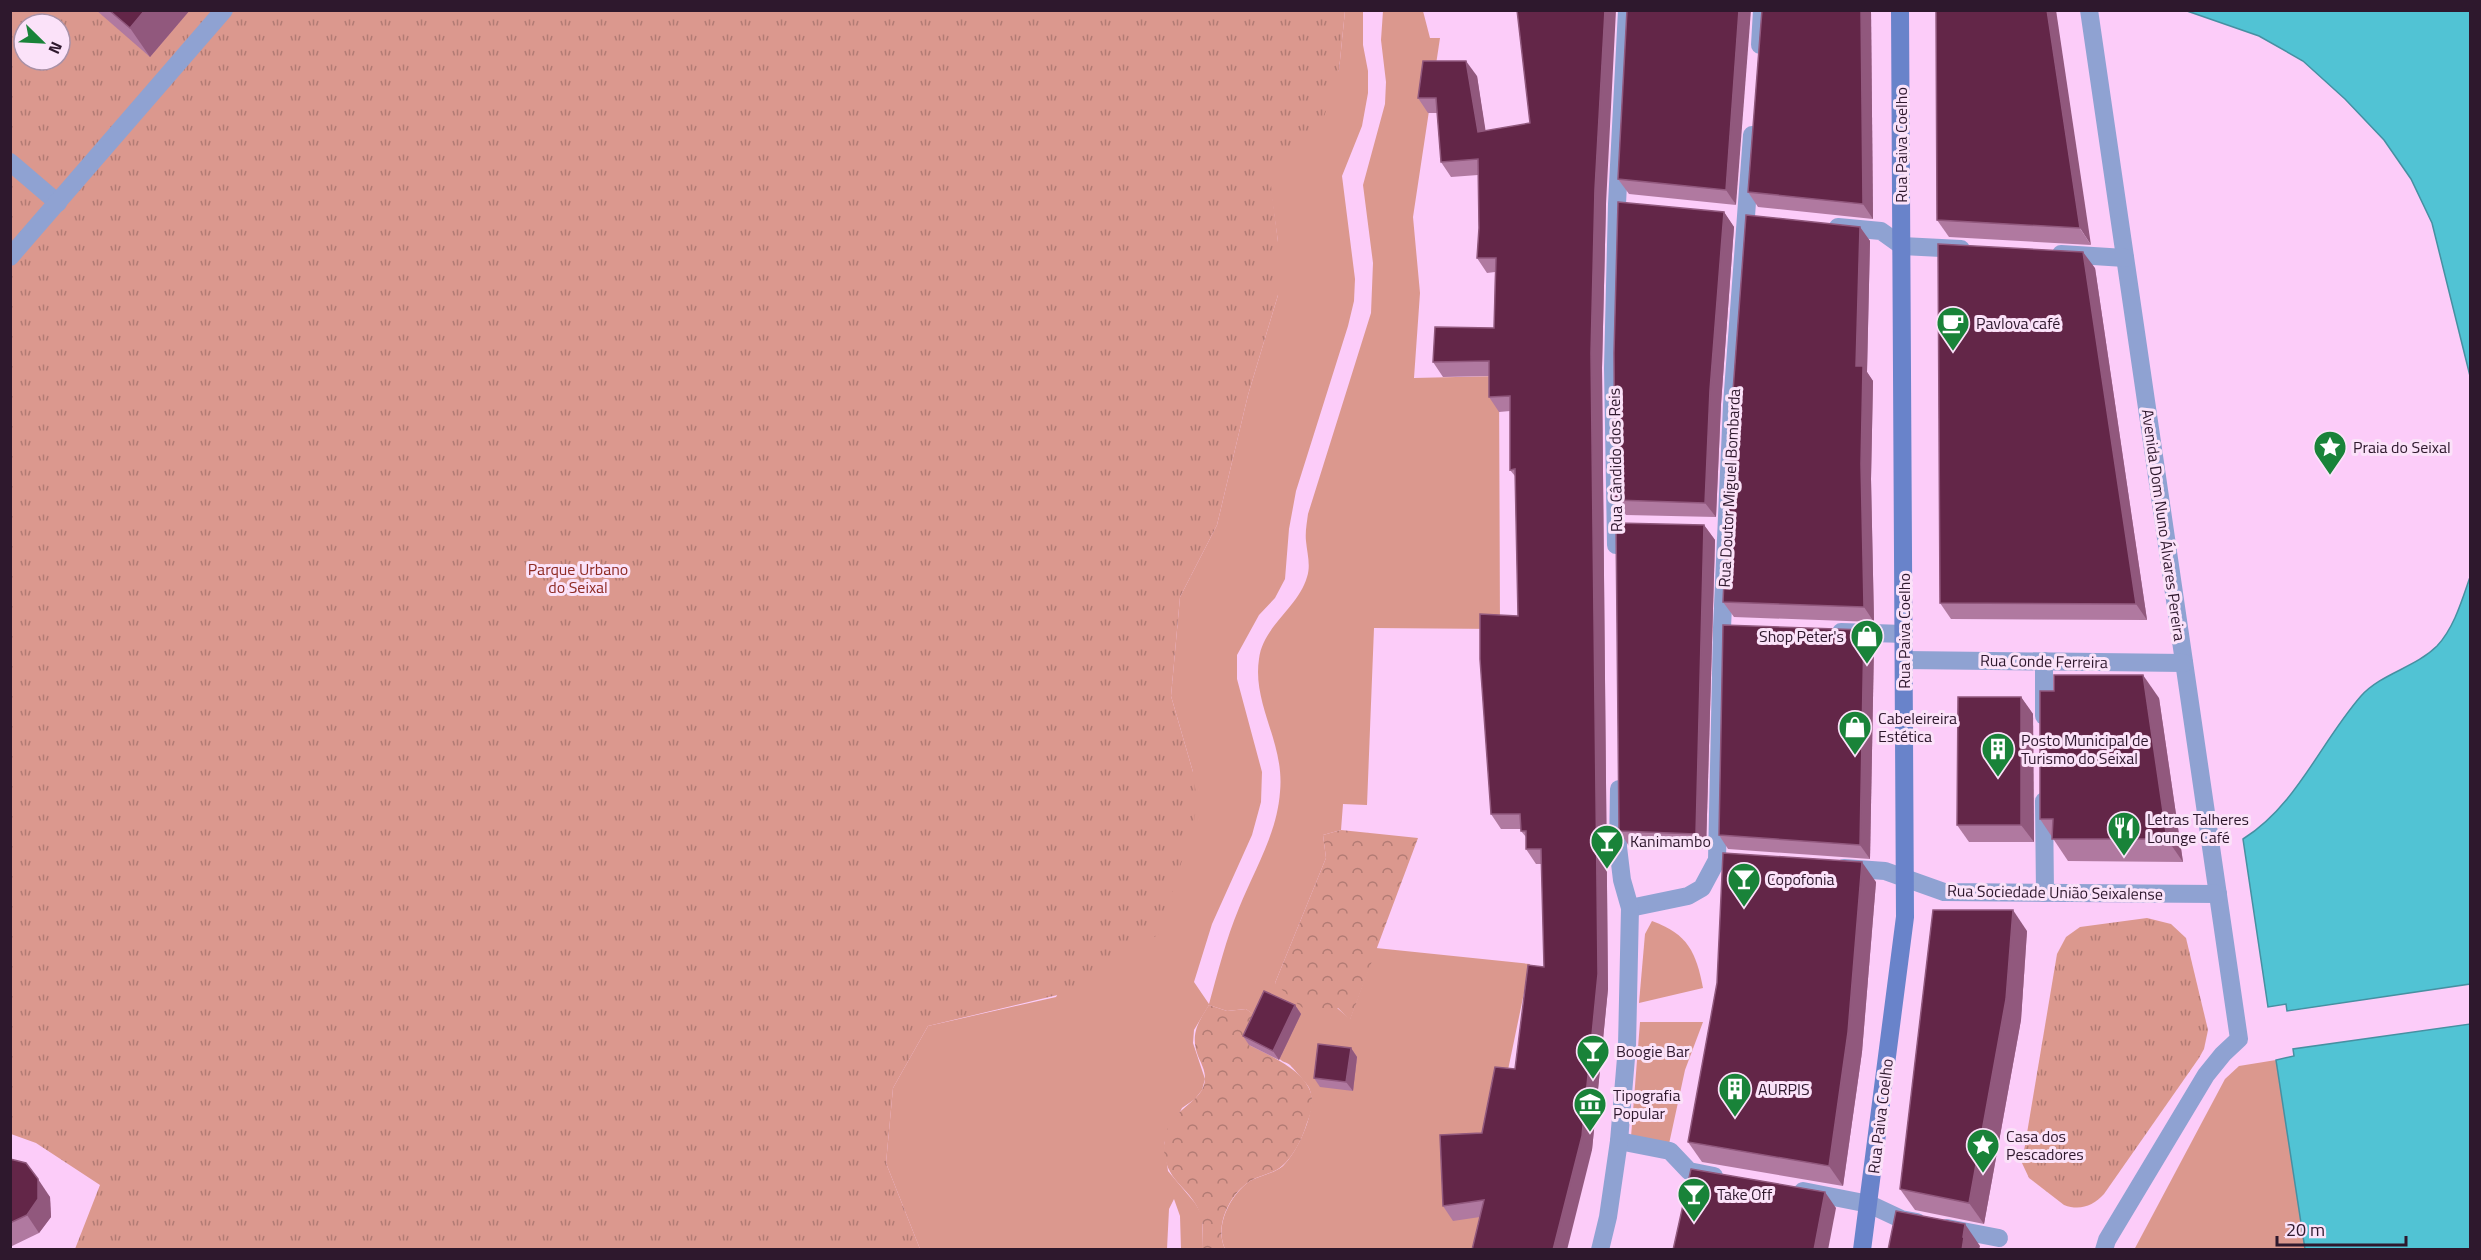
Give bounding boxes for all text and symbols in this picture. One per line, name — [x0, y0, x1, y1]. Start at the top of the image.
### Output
north arrow — [12, 12, 72, 72]
text: N — [42, 38, 69, 58]
street label: Rua Paiva Coelho — [1889, 87, 1913, 203]
cafe icon: Pavlova café — [1935, 305, 1971, 352]
place label: Pavlova café — [1976, 311, 2060, 335]
street label: Rua Cândido dos Reis — [1602, 388, 1628, 532]
street label: Rua Doutor Miguel Bombarda — [1712, 388, 1746, 588]
street label: Avenida Dom Nuno Álvares Pereira — [2136, 408, 2192, 642]
place icon: Praia do Seixal — [2312, 429, 2348, 476]
place label: Praia do Seixal — [2353, 435, 2451, 459]
park label: Parque Urbano do Seixal — [528, 557, 628, 599]
street label: Rua Paiva Coelho — [1892, 573, 1916, 689]
shop icon: Shop Peter's — [1849, 618, 1885, 665]
place label: Shop Peter's — [1759, 624, 1844, 648]
street label: Rua Conde Ferreira — [1980, 648, 2108, 674]
place label: Cabeleireira Estética — [1878, 706, 1957, 748]
shop icon: Cabeleireira Estética — [1837, 709, 1873, 756]
place label: Posto Municipal de Turismo do Seixal — [2021, 728, 2149, 770]
building icon: Posto Municipal de Turismo do Seixal — [1980, 731, 2016, 778]
place label: Letras Talheres Lounge Café — [2147, 807, 2249, 849]
restaurant icon: Letras Talheres Lounge Café — [2106, 810, 2142, 857]
bar icon: Kanimambo — [1589, 823, 1625, 870]
place label: Kanimambo — [1630, 829, 1711, 853]
bar icon: Copofonia — [1726, 861, 1762, 908]
place label: Copofonia — [1767, 867, 1835, 891]
street label: Rua Sociedade União Seixalense — [1947, 878, 2163, 906]
bar icon: Boogie Bar — [1575, 1033, 1611, 1080]
place label: Boogie Bar — [1616, 1039, 1690, 1063]
street label: Rua Paiva Coelho — [1861, 1057, 1899, 1175]
building icon: AURPIS — [1717, 1071, 1753, 1118]
place label: AURPIS — [1758, 1077, 1810, 1101]
place label: Tipografia Popular — [1613, 1083, 1680, 1125]
museum icon: Tipografia Popular — [1572, 1086, 1608, 1133]
place label: Casa dos Pescadores — [2006, 1124, 2084, 1166]
place icon: Casa dos Pescadores — [1965, 1127, 2001, 1174]
bar icon: Take Off — [1676, 1176, 1712, 1223]
place label: Take Off — [1717, 1182, 1773, 1206]
scale bar — [2277, 1209, 2406, 1247]
text: 20 m — [2286, 1216, 2325, 1243]

